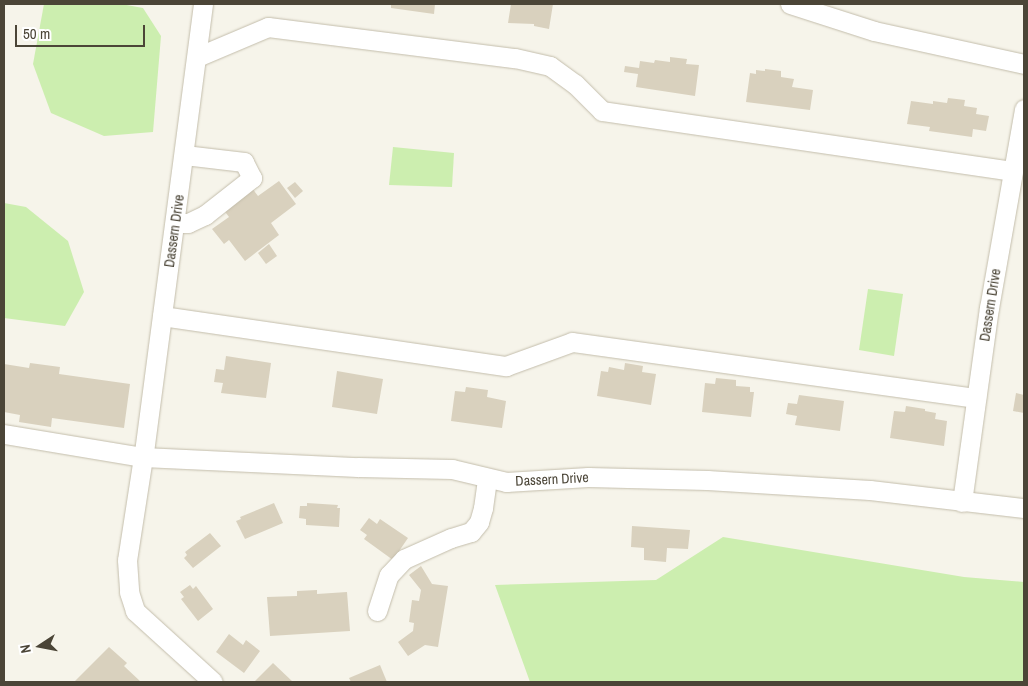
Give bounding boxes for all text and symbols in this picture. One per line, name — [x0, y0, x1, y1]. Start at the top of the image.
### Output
scale bar — [18, 15, 148, 47]
text: 50 m — [23, 23, 50, 44]
street label: Dassern Drive — [161, 194, 187, 268]
street label: Dassern Drive — [976, 267, 1004, 343]
street label: Dassern Drive — [515, 469, 589, 489]
north arrow — [15, 621, 65, 671]
text: N — [16, 643, 35, 655]

